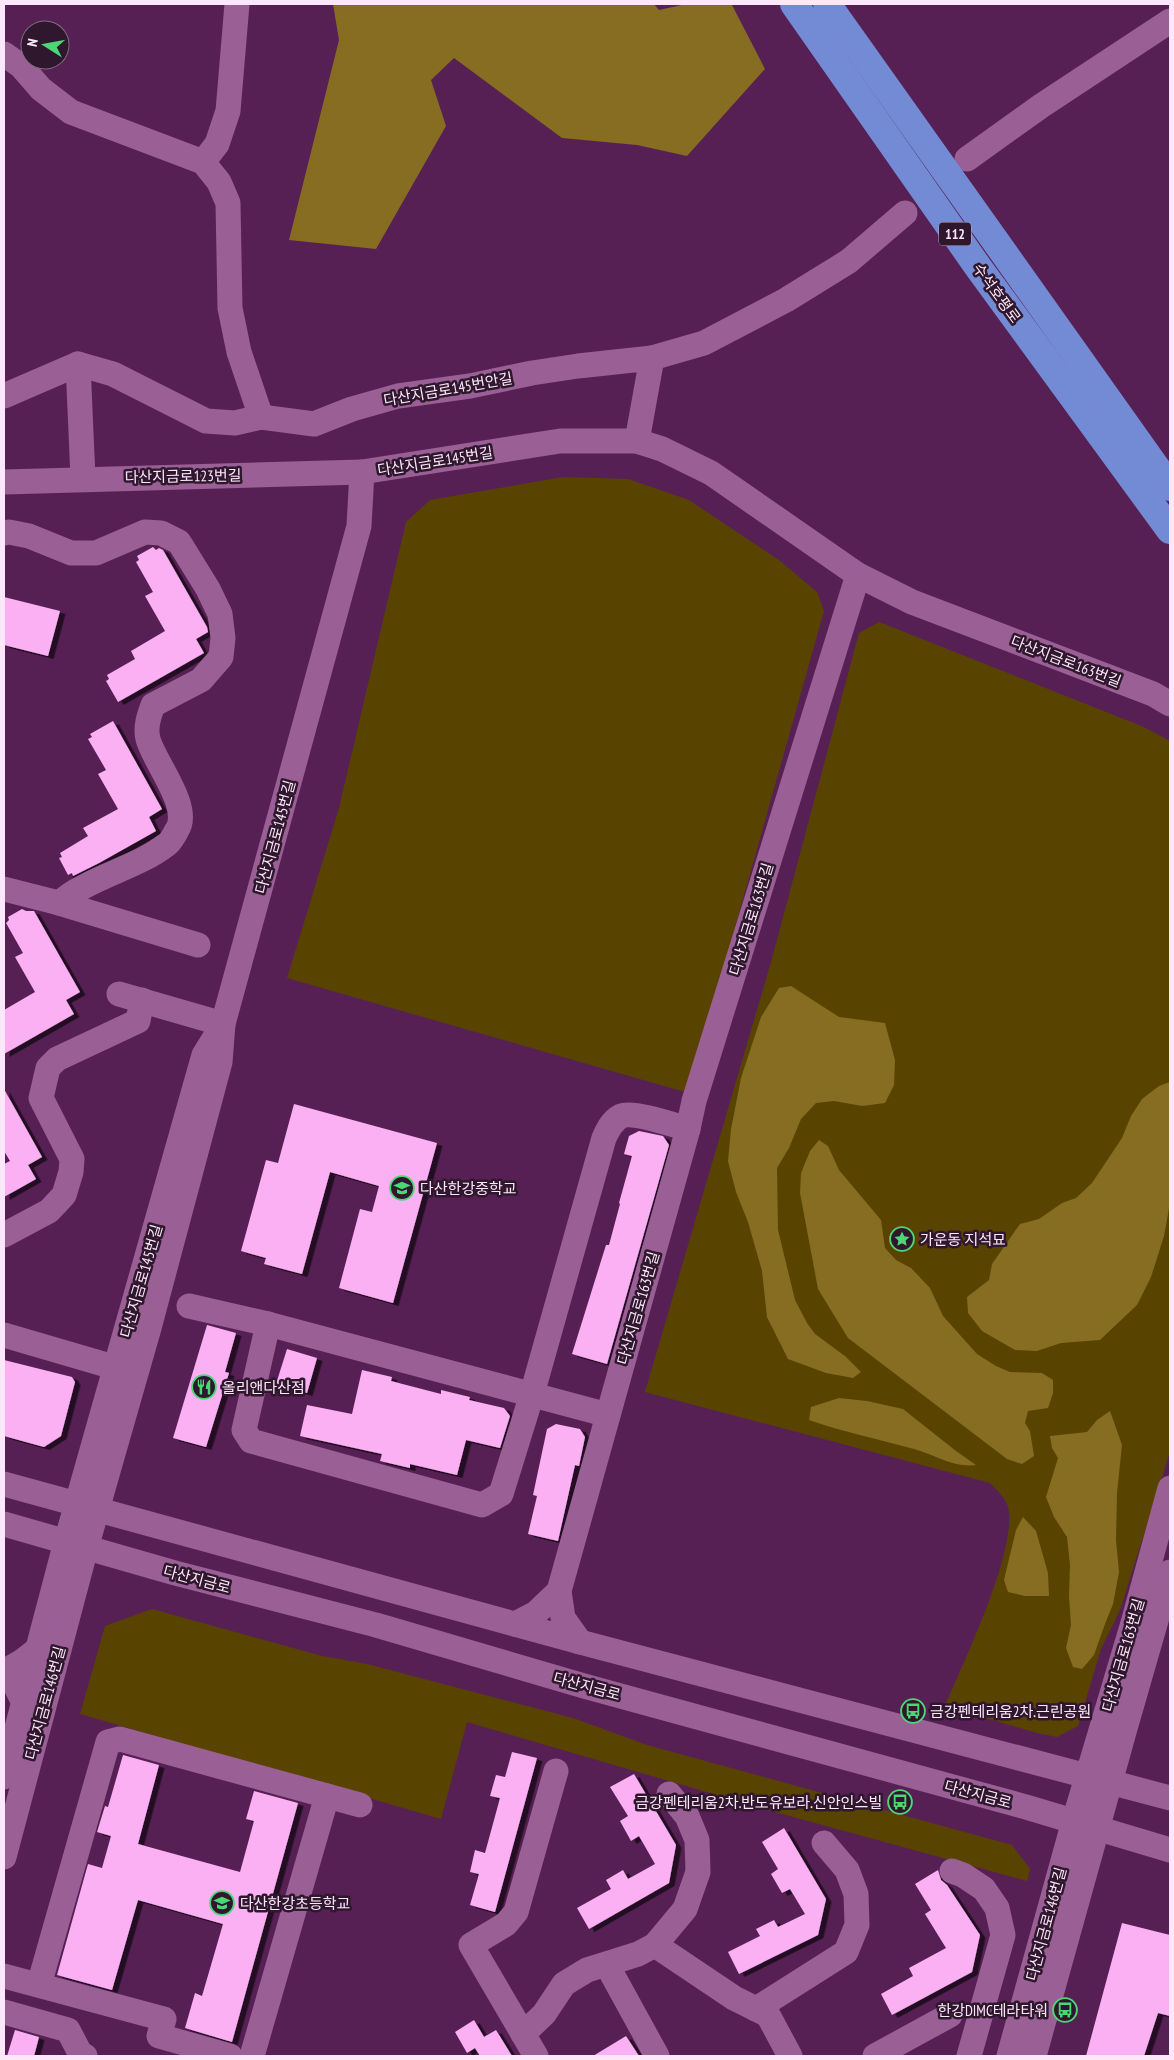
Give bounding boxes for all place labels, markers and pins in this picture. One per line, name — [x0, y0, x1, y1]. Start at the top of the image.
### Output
school or university icon: 다산한강중학교 — [389, 1175, 415, 1201]
place label: 다산한강중학교 — [420, 1179, 517, 1198]
place icon: 가운동 지석묘 — [889, 1226, 915, 1252]
place label: 가운동 지석묘 — [920, 1230, 1006, 1249]
restaurant icon: 올리앤다산점 — [191, 1374, 217, 1400]
place label: 올리앤다산점 — [222, 1378, 305, 1397]
bus stop icon: 금강펜테리움2차.근린공원 — [900, 1698, 926, 1724]
place label: 금강펜테리움2차.근린공원 — [930, 1702, 1091, 1721]
bus stop icon: 금강펜테리움2차.반도유보라.신안인스빌 — [887, 1789, 913, 1815]
place label: 금강펜테리움2차.반도유보라.신안인스빌 — [635, 1793, 882, 1812]
school or university icon: 다산한강초등학교 — [209, 1890, 235, 1916]
place label: 다산한강초등학교 — [240, 1894, 350, 1913]
bus stop icon: 한강DIMC테라타워 — [1052, 1997, 1078, 2023]
place label: 한강DIMC테라타워 — [937, 2001, 1048, 2020]

